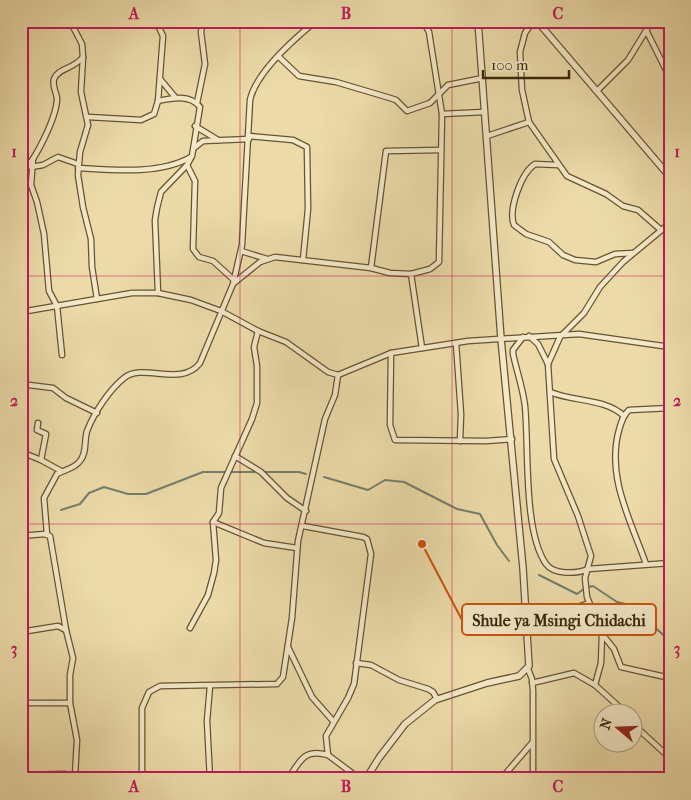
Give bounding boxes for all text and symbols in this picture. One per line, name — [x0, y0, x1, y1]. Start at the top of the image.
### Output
text: A — [128, 4, 140, 23]
text: B — [341, 4, 351, 23]
text: C — [553, 4, 564, 23]
scale bar — [483, 48, 570, 80]
text: 100 m — [491, 56, 529, 74]
text: 1 — [11, 142, 17, 161]
text: 1 — [674, 142, 680, 161]
text: 2 — [10, 391, 18, 410]
text: 2 — [673, 391, 681, 410]
callout: Shule ya Msingi Chidachi — [462, 604, 656, 635]
text: Shule ya Msingi Chidachi — [472, 611, 646, 631]
text: 3 — [11, 639, 17, 659]
text: 3 — [674, 639, 680, 659]
north arrow — [594, 702, 644, 752]
text: N — [596, 716, 616, 732]
text: A — [128, 777, 140, 796]
text: B — [341, 777, 351, 796]
text: C — [553, 777, 564, 796]

